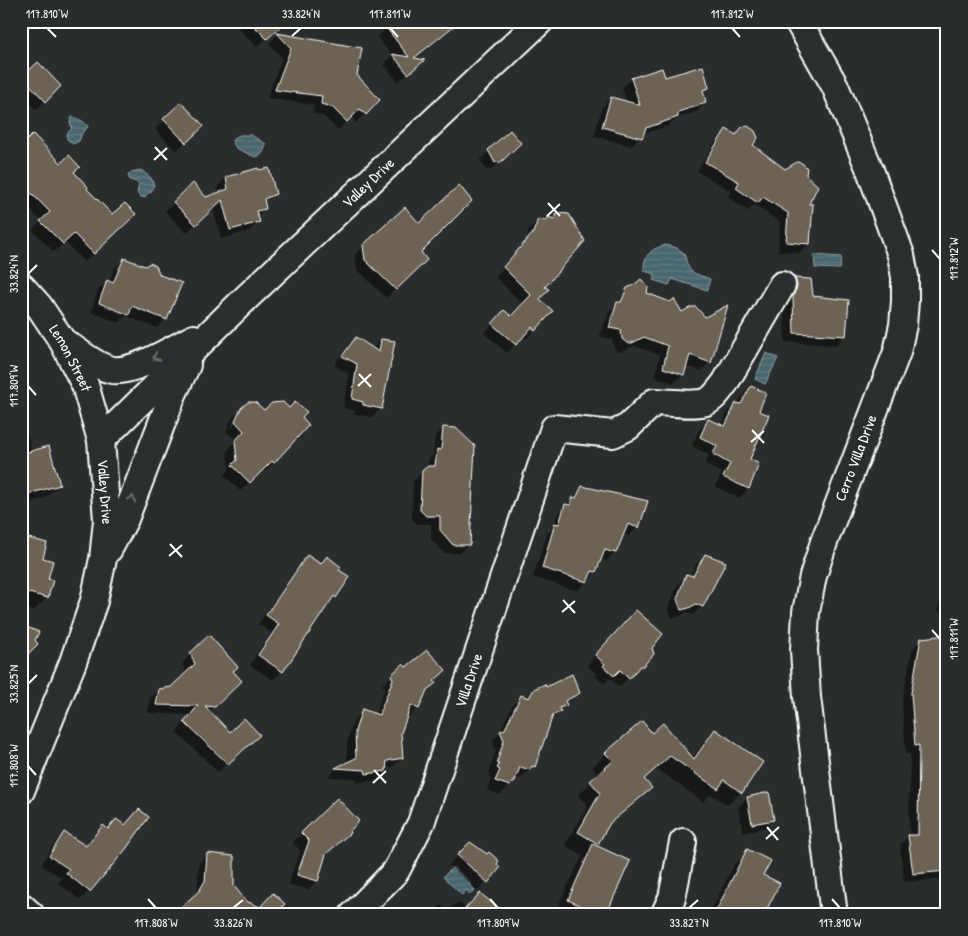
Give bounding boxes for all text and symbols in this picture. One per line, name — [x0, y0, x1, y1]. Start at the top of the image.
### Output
text: 117.810°W — [26, 5, 69, 22]
text: 33.824°N — [282, 5, 320, 22]
text: 117.811°W — [369, 5, 411, 22]
text: 117.812°W — [711, 5, 754, 22]
street label: Valley Drive — [337, 153, 399, 212]
text: 117.812°W — [945, 237, 962, 280]
text: 33.824°N — [5, 255, 22, 293]
street label: Lemon Street — [44, 320, 97, 394]
one-way arrow — [152, 351, 161, 361]
text: 117.809°W — [5, 364, 22, 407]
street label: Cerro Villa Drive — [829, 412, 882, 504]
street label: Valley Drive — [93, 459, 118, 526]
one-way arrow — [126, 495, 136, 504]
text: 117.811°W — [945, 618, 962, 660]
street label: Villa Drive — [450, 650, 487, 710]
text: 33.825°N — [5, 665, 22, 703]
text: 117.808°W — [5, 744, 22, 788]
text: 117.808°W — [134, 914, 178, 931]
text: 33.826°N — [214, 914, 252, 931]
text: 117.809°W — [477, 914, 520, 931]
text: 33.827°N — [669, 914, 709, 931]
text: 117.810°W — [819, 914, 862, 931]

